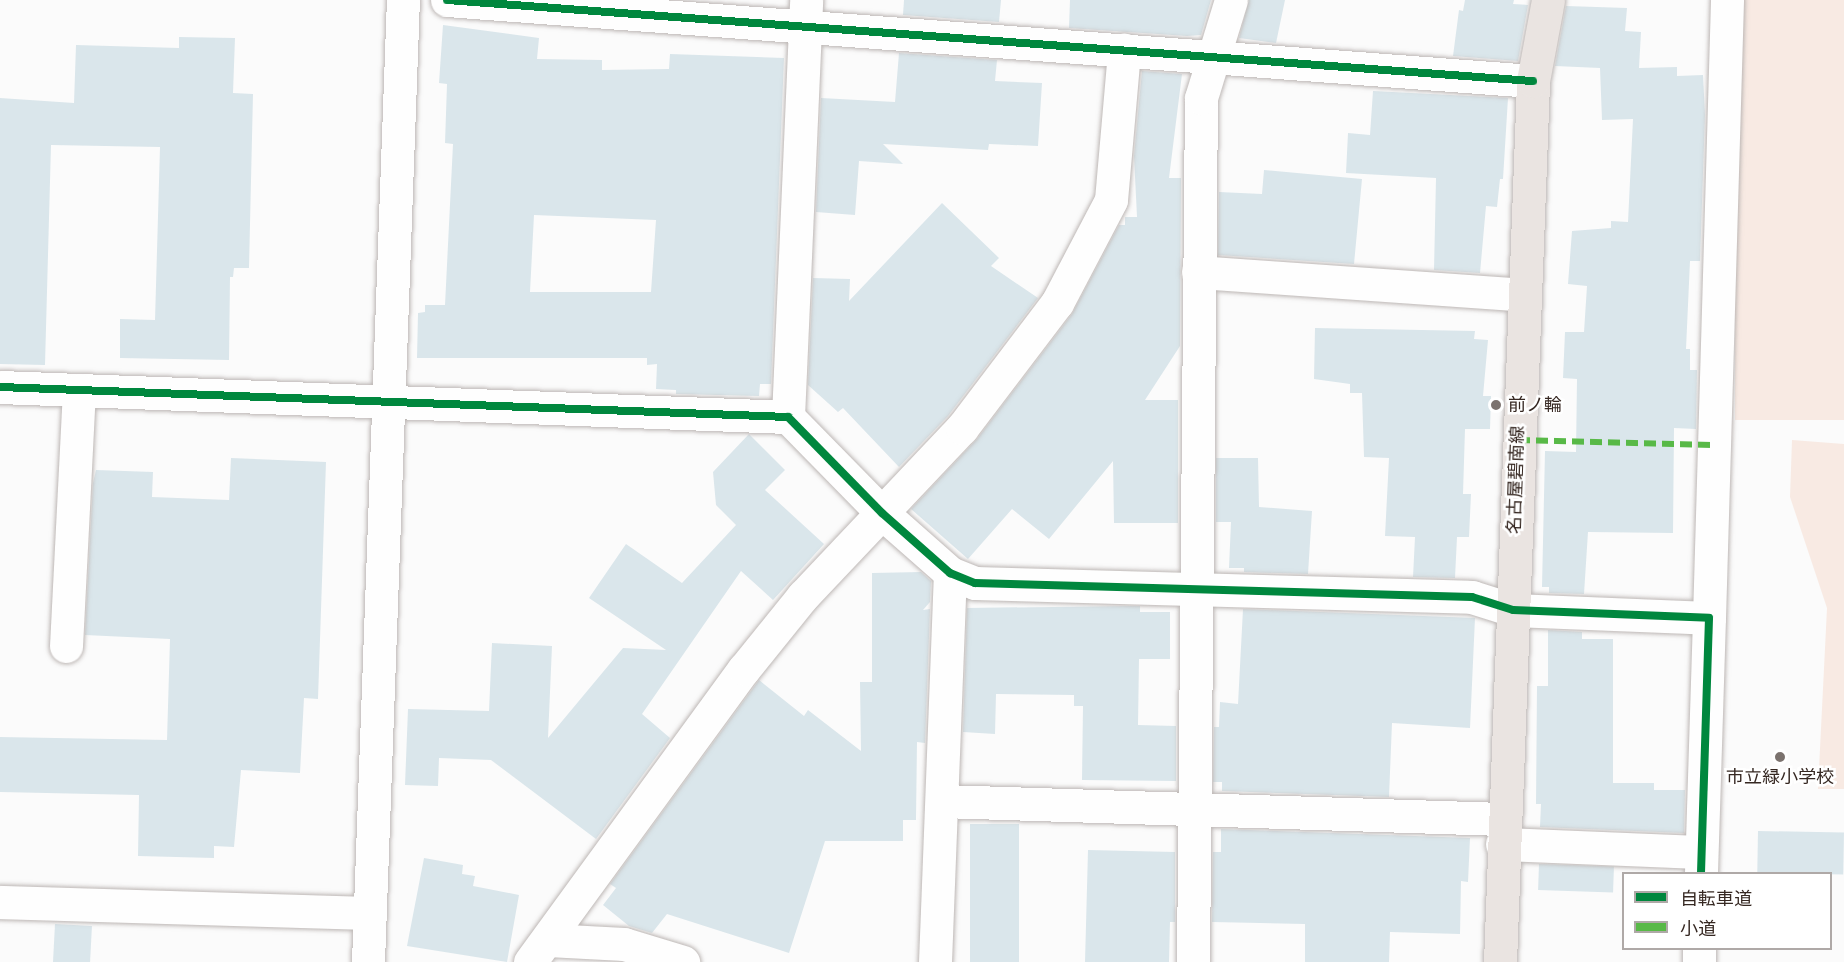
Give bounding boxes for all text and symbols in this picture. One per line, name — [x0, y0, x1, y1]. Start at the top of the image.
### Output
place label: 前ノ輪 — [1508, 394, 1562, 416]
marker: 前ノ輪 — [1489, 398, 1503, 412]
street label: 名古屋碧南線 — [1503, 426, 1529, 534]
marker: 市立緑小学校 — [1773, 750, 1787, 764]
place label: 市立緑小学校 — [1726, 766, 1834, 788]
legend — [1622, 872, 1832, 950]
text: 自転車道 — [1680, 888, 1752, 909]
text: 小道 — [1680, 918, 1716, 939]

